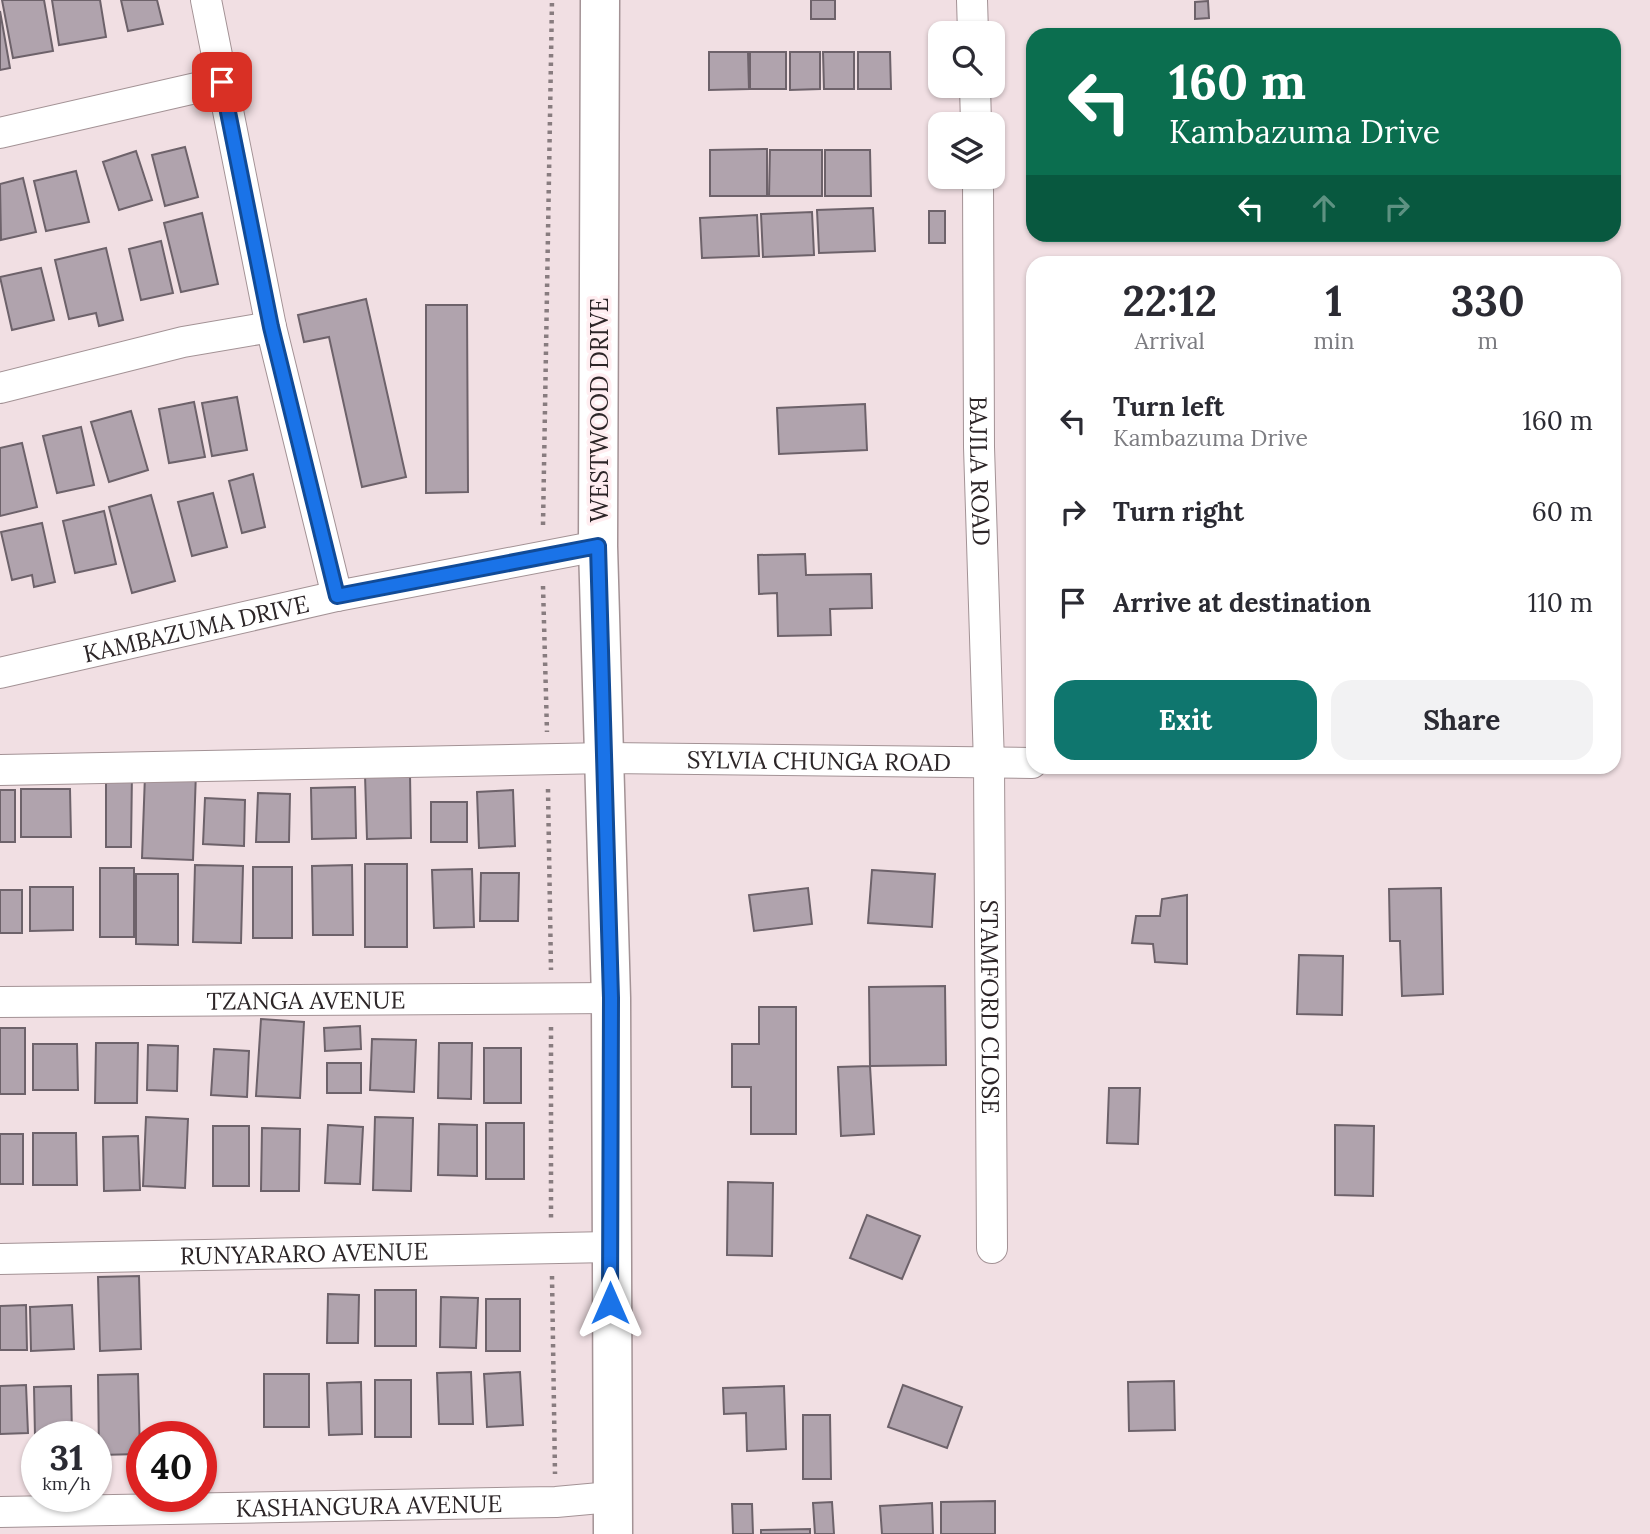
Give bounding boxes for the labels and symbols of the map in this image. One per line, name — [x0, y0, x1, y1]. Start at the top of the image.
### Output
pin — [192, 52, 252, 112]
street label: WESTWOOD DRIVE — [584, 298, 615, 522]
street label: BAJILA ROAD — [963, 396, 998, 546]
street label: KAMBAZUMA DRIVE — [80, 587, 312, 669]
street label: SYLVIA CHUNGA ROAD — [687, 743, 951, 778]
street label: STAMFORD CLOSE — [974, 900, 1007, 1114]
street label: TZANGA AVENUE — [206, 984, 406, 1016]
street label: RUNYARARO AVENUE — [179, 1235, 428, 1271]
position arrow — [573, 1266, 647, 1340]
speed limit sign: 40 — [126, 1421, 217, 1512]
street label: KASHANGURA AVENUE — [235, 1487, 503, 1523]

